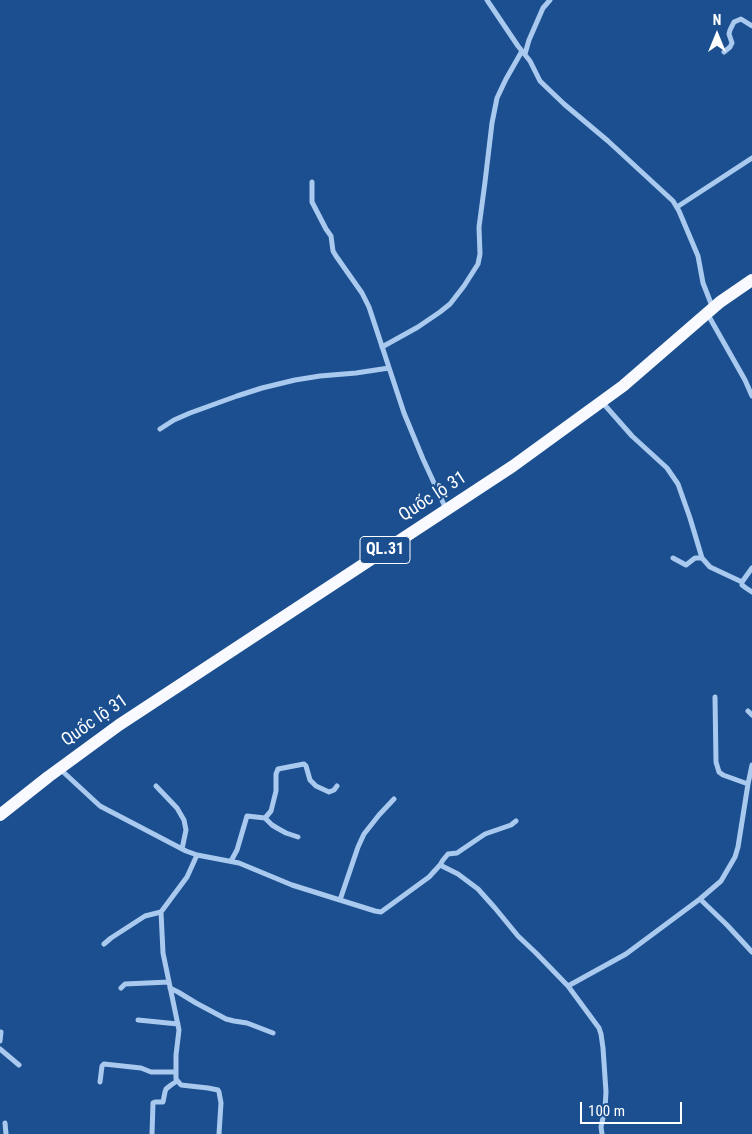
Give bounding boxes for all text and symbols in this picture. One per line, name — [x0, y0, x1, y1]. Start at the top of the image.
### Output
north arrow — [692, 10, 742, 60]
text: N — [713, 12, 721, 28]
street label: Quốc lộ 31 — [395, 467, 471, 527]
road number: QL.31 — [360, 536, 410, 564]
street label: Quốc lộ 31 — [58, 690, 132, 752]
scale bar — [582, 1092, 684, 1124]
text: 100 m — [588, 1102, 625, 1120]

